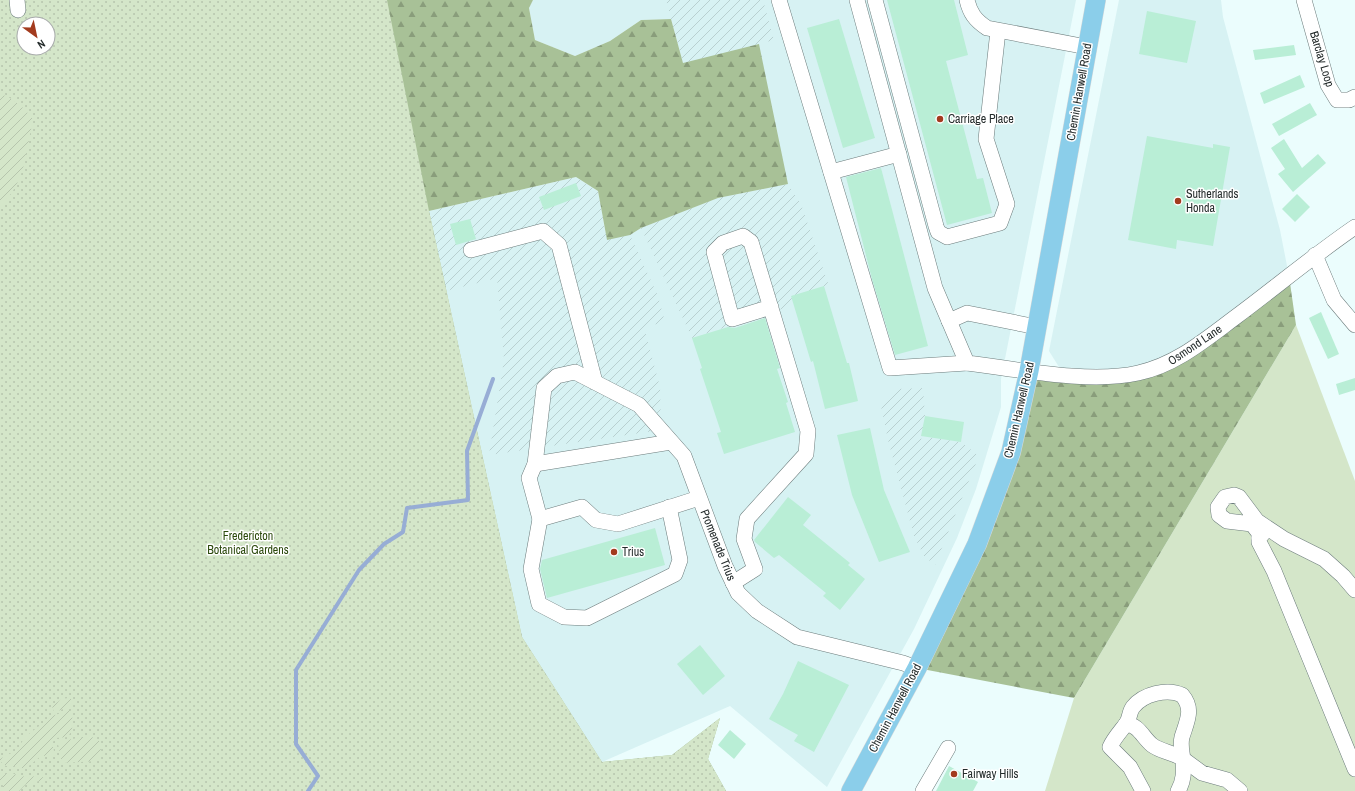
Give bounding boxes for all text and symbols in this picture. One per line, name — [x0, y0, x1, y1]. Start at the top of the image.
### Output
north arrow — [16, 16, 56, 56]
street label: Barclay Loop — [1306, 29, 1338, 89]
text: N — [35, 37, 48, 52]
street label: Chemin Hanwell Road — [1063, 42, 1095, 142]
place label: Carriage Place — [948, 111, 1014, 127]
marker: Carriage Place — [935, 114, 945, 124]
place label: Sutherlands Honda — [1186, 186, 1239, 216]
marker: Sutherlands Honda — [1173, 196, 1183, 206]
street label: Osmond Lane — [1165, 321, 1225, 369]
street label: Chemin Hanwell Road — [1000, 360, 1038, 460]
street label: Promenade Trius — [696, 507, 740, 583]
park label: Fredericton Botanical Gardens — [207, 528, 289, 558]
place label: Trius — [622, 544, 644, 560]
marker: Trius — [609, 547, 619, 557]
street label: Chemin Hanwell Road — [865, 661, 925, 755]
place label: Fairway Hills — [962, 766, 1018, 782]
marker: Fairway Hills — [949, 769, 959, 779]

